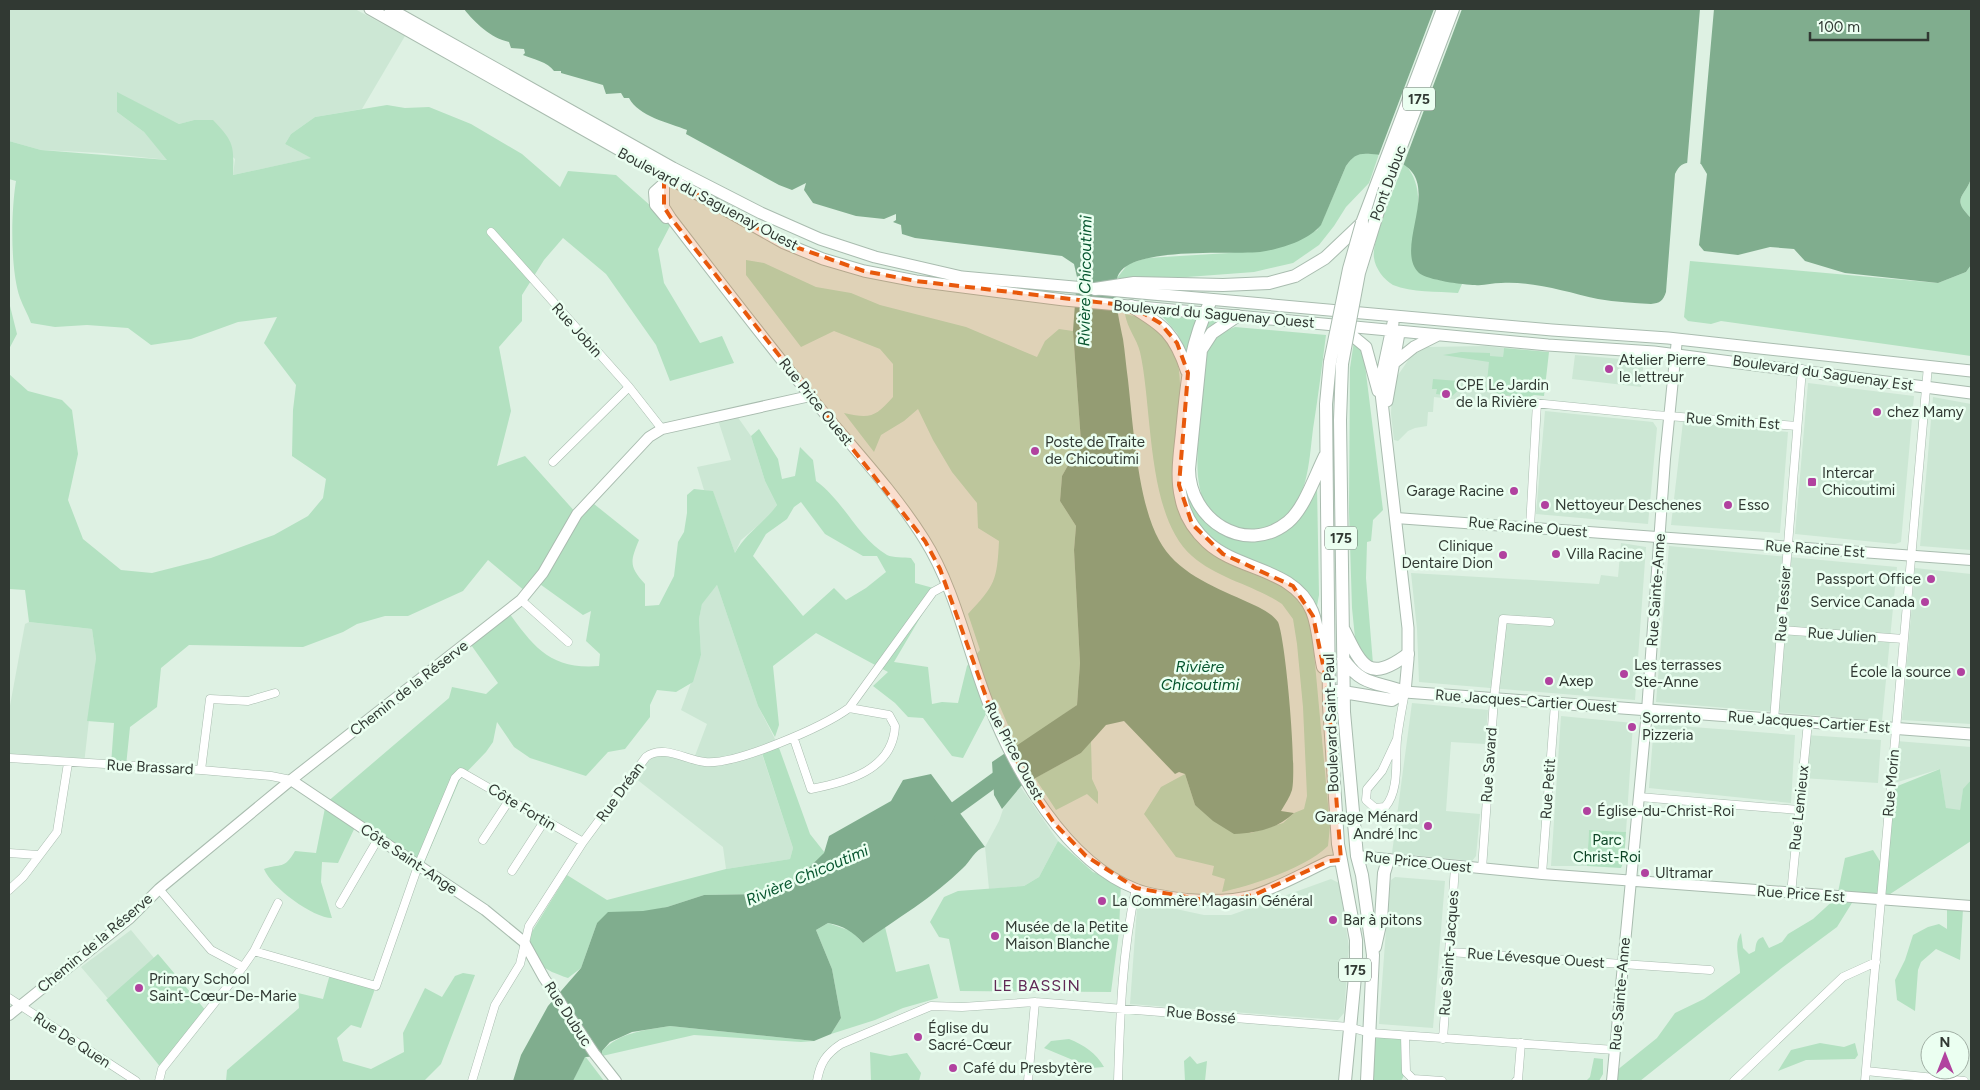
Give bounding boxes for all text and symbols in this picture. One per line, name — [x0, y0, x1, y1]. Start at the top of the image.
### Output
scale bar — [1810, 10, 1928, 42]
text: 100 m — [1818, 18, 1860, 36]
road number: 175 — [1403, 88, 1435, 110]
street label: Pont Dubuc — [1366, 143, 1410, 223]
street label: Boulevard du Saguenay Ouest — [615, 144, 802, 254]
water label: Rivière Chicoutimi — [1074, 215, 1096, 347]
street label: Boulevard du Saguenay Ouest — [1113, 296, 1316, 332]
street label: Rue Jobin — [548, 299, 606, 361]
place label: Atelier Pierre le lettreur — [1619, 351, 1705, 386]
street label: Boulevard du Saguenay Est — [1731, 351, 1915, 395]
street label: Rue Price Ouest — [775, 354, 857, 450]
marker: Atelier Pierre le lettreur — [1603, 363, 1615, 375]
place label: CPE Le Jardin de la Rivière — [1456, 376, 1549, 411]
marker: CPE Le Jardin de la Rivière — [1440, 388, 1452, 400]
place label: chez Mamy — [1887, 403, 1964, 421]
marker: chez Mamy — [1871, 406, 1883, 418]
street label: Rue Smith Est — [1685, 409, 1781, 433]
place label: Poste de Traite de Chicoutimi — [1045, 433, 1145, 468]
marker: Poste de Traite de Chicoutimi — [1029, 445, 1041, 457]
place label: Intercar Chicoutimi — [1822, 464, 1895, 499]
marker: Intercar Chicoutimi — [1806, 476, 1818, 488]
place label: Garage Racine — [1406, 482, 1504, 500]
marker: Garage Racine — [1508, 485, 1520, 497]
place label: Nettoyeur Deschenes — [1555, 496, 1701, 514]
place label: Esso — [1738, 496, 1770, 514]
marker: Nettoyeur Deschenes — [1539, 499, 1551, 511]
marker: Esso — [1722, 499, 1734, 511]
street label: Rue Racine Ouest — [1468, 513, 1589, 541]
road number: 175 — [1325, 526, 1357, 550]
street label: Rue Sainte-Anne — [1643, 533, 1669, 647]
place label: Clinique Dentaire Dion — [1402, 537, 1493, 572]
street label: Rue Racine Est — [1764, 537, 1866, 561]
place label: Villa Racine — [1566, 545, 1643, 563]
marker: Villa Racine — [1550, 548, 1562, 560]
marker: Clinique Dentaire Dion — [1497, 549, 1509, 561]
street label: Rue Tessier — [1771, 566, 1795, 642]
place label: Passport Office — [1816, 570, 1921, 588]
marker: Passport Office — [1925, 573, 1937, 585]
place label: Service Canada — [1810, 593, 1915, 611]
marker: Service Canada — [1919, 596, 1931, 608]
street label: Rue Julien — [1807, 624, 1877, 646]
street label: Chemin de la Réserve — [346, 636, 472, 740]
street label: Boulevard Saint-Paul — [1320, 653, 1342, 793]
place label: Les terrasses Ste-Anne — [1634, 656, 1721, 691]
water label: Rivière Chicoutimi — [1161, 657, 1239, 694]
place label: École la source — [1850, 663, 1951, 681]
marker: École la source — [1955, 666, 1967, 678]
marker: Les terrasses Ste-Anne — [1618, 668, 1630, 680]
place label: Axep — [1559, 672, 1593, 690]
marker: Axep — [1543, 675, 1555, 687]
street label: Rue Jacques-Cartier Ouest — [1435, 686, 1618, 716]
street label: Rue Price Ouest — [981, 699, 1047, 803]
street label: Rue Jacques-Cartier Est — [1727, 707, 1891, 737]
place label: Sorrento Pizzeria — [1642, 709, 1701, 744]
marker: Sorrento Pizzeria — [1626, 721, 1638, 733]
street label: Rue Savard — [1477, 727, 1501, 803]
street label: Rue Morin — [1879, 748, 1903, 818]
street label: Rue Brassard — [106, 756, 194, 778]
street label: Rue Petit — [1537, 758, 1559, 820]
street label: Rue Dréan — [592, 759, 648, 825]
street label: Rue Lemieux — [1786, 765, 1812, 851]
street label: Côte Fortin — [485, 780, 559, 834]
place label: Église-du-Christ-Roi — [1597, 802, 1735, 820]
marker: Église-du-Christ-Roi — [1581, 805, 1593, 817]
place label: Garage Ménard André Inc — [1315, 808, 1418, 843]
street label: Côte Saint-Ange — [357, 820, 461, 898]
marker: Garage Ménard André Inc — [1422, 820, 1434, 832]
park label: Parc Christ-Roi — [1573, 831, 1641, 866]
water label: Rivière Chicoutimi — [743, 841, 871, 909]
street label: Rue Price Ouest — [1364, 847, 1473, 877]
place label: Ultramar — [1655, 864, 1713, 882]
marker: Ultramar — [1639, 867, 1651, 879]
street label: Rue Price Est — [1756, 882, 1846, 906]
street label: Chemin de la Réserve — [34, 890, 156, 996]
street label: Rue Saint-Jacques — [1436, 890, 1462, 1016]
place label: La Commère Magasin Général — [1112, 892, 1313, 910]
marker: La Commère Magasin Général — [1096, 895, 1108, 907]
place label: Bar à pitons — [1343, 911, 1422, 929]
marker: Bar à pitons — [1327, 914, 1339, 926]
place label: Musée de la Petite Maison Blanche — [1005, 918, 1128, 953]
marker: Musée de la Petite Maison Blanche — [989, 930, 1001, 942]
street label: Rue Sainte-Anne — [1606, 937, 1634, 1051]
street label: Rue Lévesque Ouest — [1467, 944, 1606, 972]
road number: 175 — [1339, 958, 1371, 982]
place label: Primary School Saint-Cœur-De-Marie — [149, 970, 297, 1005]
district label: LE BASSIN — [993, 976, 1081, 995]
street label: Rue Dubuc — [540, 978, 596, 1050]
marker: Primary School Saint-Cœur-De-Marie — [133, 982, 145, 994]
street label: Rue Bossé — [1165, 1002, 1237, 1028]
street label: Rue De Quen — [30, 1008, 114, 1072]
place label: Église du Sacré-Cœur — [928, 1019, 1012, 1054]
north arrow — [1920, 1030, 1970, 1080]
marker: Église du Sacré-Cœur — [912, 1031, 924, 1043]
text: N — [1940, 1034, 1950, 1051]
place label: Café du Presbytère — [963, 1059, 1092, 1077]
marker: Café du Presbytère — [947, 1062, 959, 1074]

